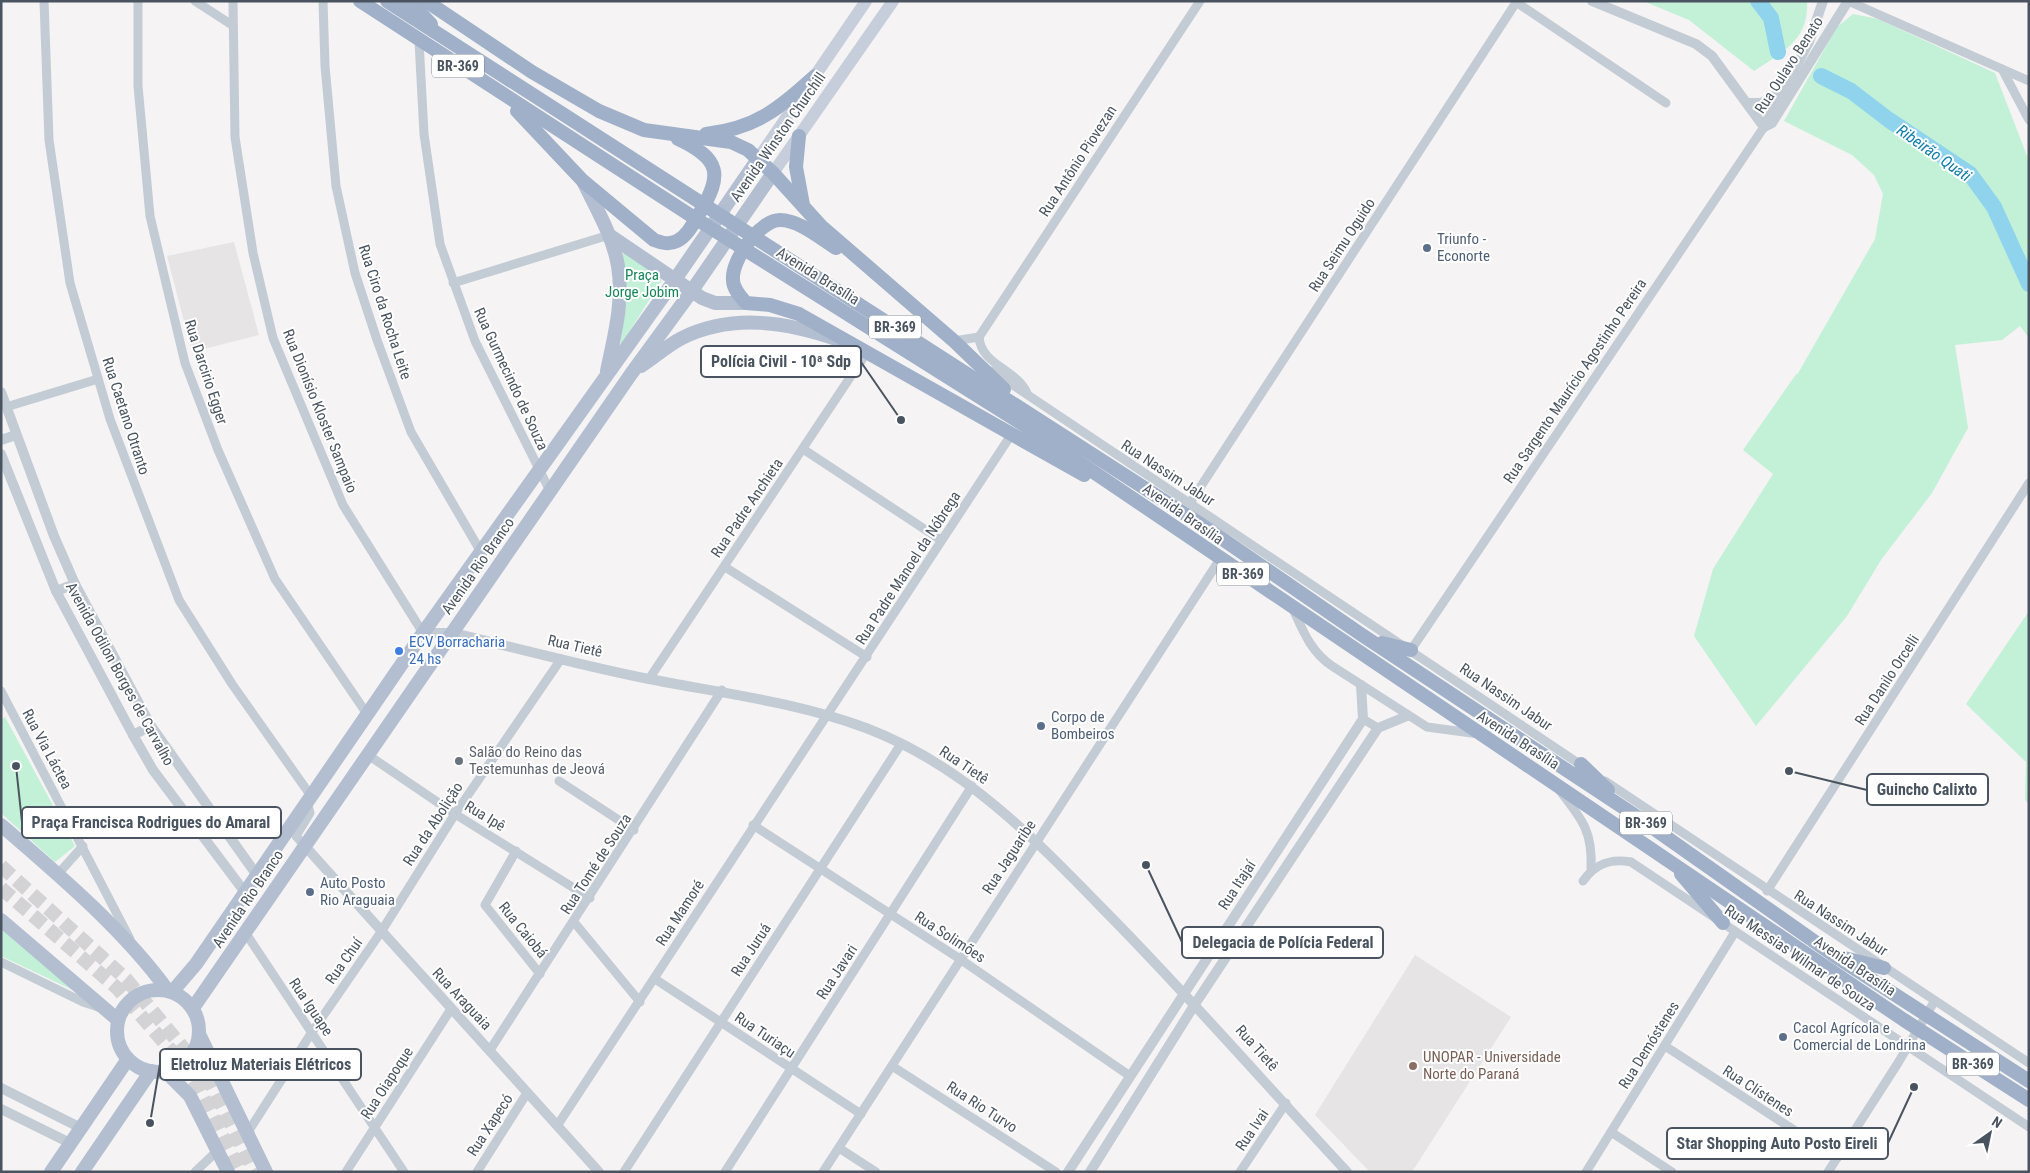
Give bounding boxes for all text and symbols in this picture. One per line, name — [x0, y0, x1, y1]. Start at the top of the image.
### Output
street label: Rua Oulavo Benato — [1751, 13, 1827, 117]
road number: BR-369 — [432, 54, 484, 78]
street label: Avenida Winston Churchill — [727, 69, 829, 205]
street label: Rua Antônio Piovezan — [1035, 102, 1121, 220]
water label: Ribeirão Quati — [1893, 121, 1975, 186]
street label: Rua Seimu Oguido — [1305, 195, 1379, 295]
place label: Triunfo - Econorte — [1437, 230, 1490, 265]
street label: Rua Ciro da Rocha Leite — [355, 242, 415, 382]
marker: Triunfo - Econorte — [1421, 242, 1433, 254]
street label: Avenida Brasília — [773, 243, 863, 309]
park label: Praça Jorge Jobim — [605, 266, 679, 301]
street label: Rua Sargento Maurício Agostinho Pereira — [1500, 275, 1650, 487]
street label: Rua Gurmecindo de Souza — [470, 305, 552, 453]
road number: BR-369 — [869, 316, 921, 338]
street label: Rua Darcirio Egger — [181, 317, 232, 427]
street label: Rua Dionísio Kloster Sampaio — [279, 327, 361, 495]
callout: Polícia Civil - 10ª Sdp — [701, 346, 861, 377]
text: Polícia Civil - 10ª Sdp — [711, 352, 851, 371]
street label: Rua Caetano Otranto — [99, 355, 153, 477]
street label: Rua Nassim Jabur — [1118, 436, 1218, 510]
street label: Rua Padre Anchieta — [707, 455, 787, 561]
street label: Avenida Brasília — [1139, 480, 1227, 548]
street label: Rua Padre Manoel da Nóbrega — [852, 488, 964, 648]
street label: Avenida Rio Branco — [438, 514, 518, 618]
road number: BR-369 — [1217, 562, 1269, 586]
street label: Avenida Odilon Borges de Carvalho — [62, 579, 178, 769]
street label: Rua Tietê — [546, 631, 604, 661]
street label: Rua Danilo Orcelli — [1851, 631, 1923, 729]
place label: ECV Borracharia 24 hs — [409, 633, 505, 668]
marker: ECV Borracharia 24 hs — [393, 645, 405, 657]
street label: Rua Nassim Jabur — [1456, 659, 1556, 735]
street label: Rua Via Láctea — [18, 706, 76, 792]
street label: Avenida Brasília — [1473, 707, 1563, 773]
place label: Corpo de Bombeiros — [1051, 708, 1115, 743]
marker: Corpo de Bombeiros — [1035, 720, 1047, 732]
street label: Rua Tietê — [936, 742, 992, 788]
place label: Salão do Reino das Testemunhas de Jeová — [469, 743, 605, 778]
marker: Salão do Reino das Testemunhas de Jeová — [453, 755, 465, 767]
callout: Guincho Calixto — [1867, 774, 1988, 805]
street label: Rua da Abolição — [399, 779, 467, 869]
text: Guincho Calixto — [1877, 780, 1977, 799]
street label: Rua Ipê — [461, 797, 509, 835]
callout: Praça Francisca Rodrigues do Amaral — [22, 807, 281, 838]
street label: Rua Tomé de Souza — [557, 810, 635, 918]
road number: BR-369 — [1620, 811, 1672, 834]
text: Praça Francisca Rodrigues do Amaral — [32, 813, 270, 832]
street label: Rua Jaguaribe — [978, 817, 1040, 897]
street label: Avenida Rio Branco — [209, 847, 287, 951]
street label: Rua Itajaí — [1214, 856, 1260, 913]
place label: Auto Posto Rio Araguaia — [320, 874, 395, 909]
street label: Rua Mamoré — [652, 877, 708, 949]
marker: Auto Posto Rio Araguaia — [304, 886, 316, 898]
street label: Rua Nassim Jabur — [1791, 886, 1891, 960]
street label: Rua Caiobá — [495, 898, 551, 962]
street label: Rua Messias Wilmar de Souza — [1721, 901, 1879, 1015]
street label: Rua Solimões — [911, 907, 989, 967]
street label: Rua Juruá — [727, 920, 775, 980]
callout: Delegacia de Polícia Federal — [1182, 927, 1383, 958]
street label: Avenida Brasília — [1811, 932, 1899, 1000]
street label: Rua Chuí — [322, 933, 367, 988]
text: Delegacia de Polícia Federal — [1193, 933, 1373, 952]
street label: Rua Javari — [813, 941, 861, 1003]
street label: Rua Araguaia — [429, 964, 495, 1034]
street label: Rua Iguape — [285, 975, 337, 1039]
street label: Rua Demóstenes — [1615, 998, 1683, 1092]
street label: Rua Turiaçu — [731, 1008, 799, 1062]
place label: Cacol Agrícola e Comercial de Londrina — [1793, 1019, 1926, 1054]
street label: Rua Tietê — [1232, 1021, 1282, 1075]
marker: Cacol Agrícola e Comercial de Londrina — [1777, 1031, 1789, 1043]
street label: Rua Oiapoque — [357, 1044, 417, 1122]
place label: UNOPAR - Universidade Norte do Paraná — [1423, 1048, 1561, 1083]
callout: Eletroluz Materiais Elétricos — [160, 1049, 361, 1080]
road number: BR-369 — [1947, 1052, 1999, 1076]
text: Eletroluz Materiais Elétricos — [171, 1055, 351, 1074]
marker: UNOPAR - Universidade Norte do Paraná — [1407, 1060, 1419, 1072]
street label: Rua Clístenes — [1719, 1061, 1797, 1121]
street label: Rua Rio Turvo — [943, 1077, 1021, 1137]
street label: Rua Xapecó — [463, 1091, 517, 1159]
street label: Rua Ivai — [1232, 1106, 1272, 1154]
north arrow — [1965, 1108, 2015, 1158]
text: N — [1989, 1113, 2005, 1131]
callout: Star Shopping Auto Posto Eireli — [1667, 1128, 1888, 1159]
text: Star Shopping Auto Posto Eireli — [1677, 1134, 1877, 1153]

